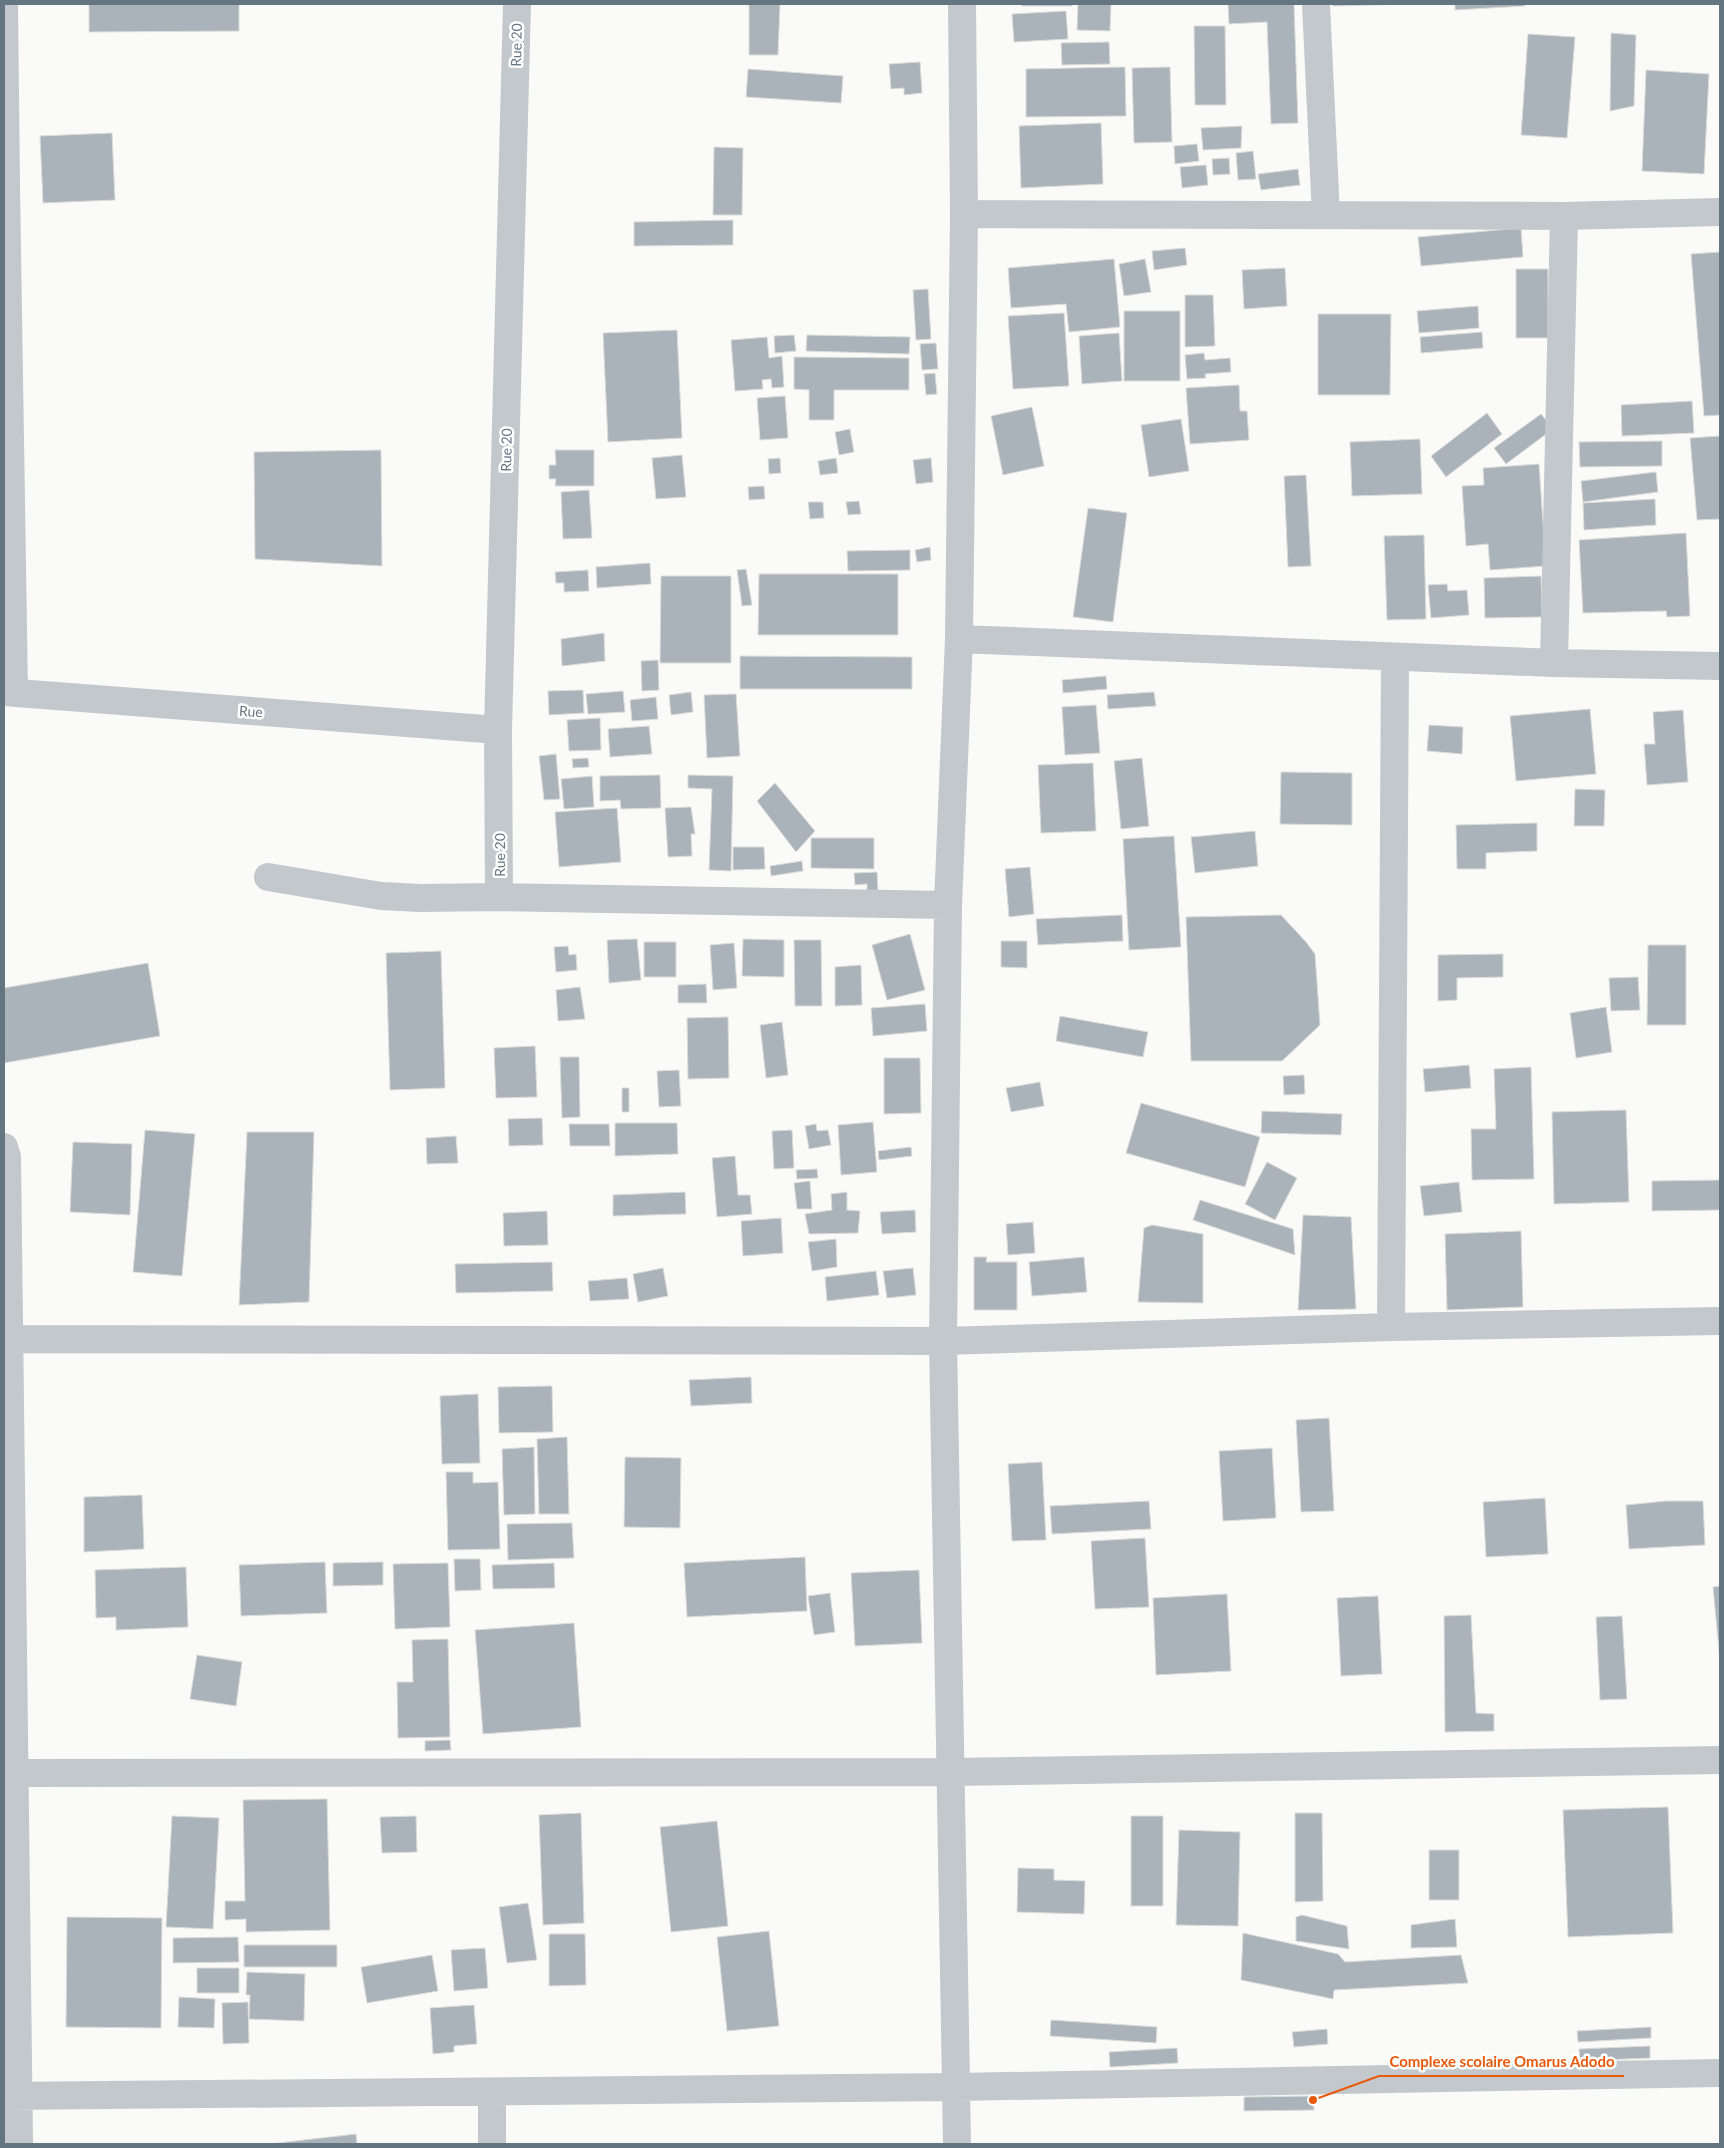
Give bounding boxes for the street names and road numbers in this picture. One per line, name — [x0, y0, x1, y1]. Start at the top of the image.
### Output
street label: Rue 20 — [507, 23, 525, 67]
street label: Rue 20 — [497, 428, 515, 472]
street label: Rue — [239, 702, 263, 720]
street label: Rue 20 — [491, 833, 508, 877]

